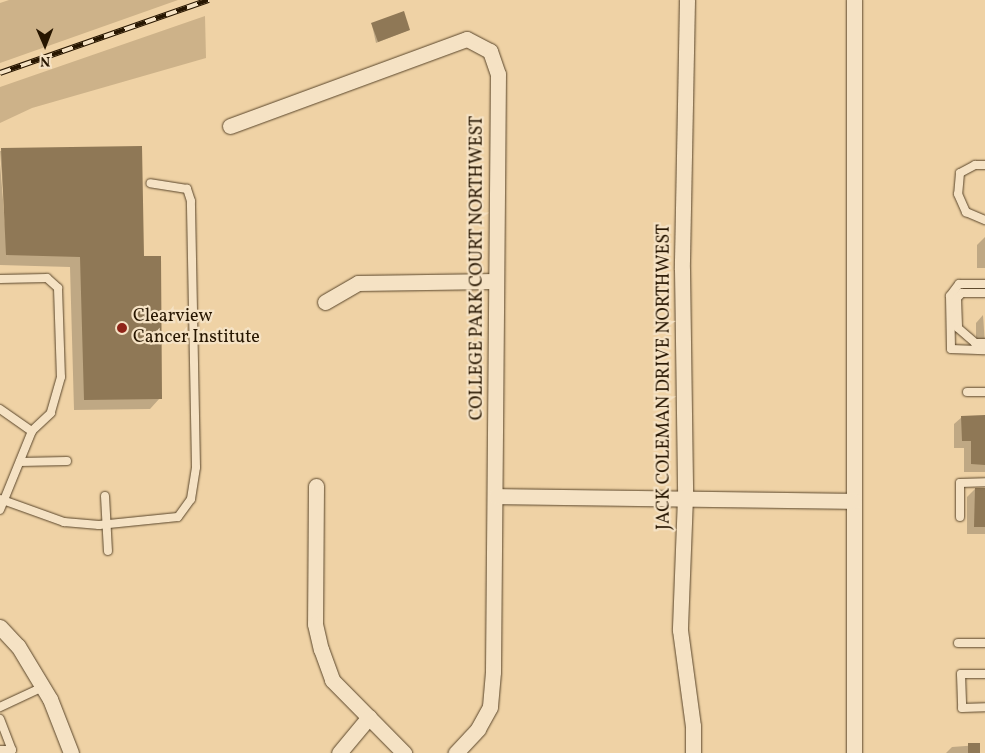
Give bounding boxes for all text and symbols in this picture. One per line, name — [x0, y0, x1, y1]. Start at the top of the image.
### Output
north arrow — [20, 20, 70, 70]
text: N — [40, 51, 51, 70]
street label: COLLEGE PARK COURT NORTHWEST — [467, 115, 489, 421]
street label: JACK COLEMAN DRIVE NORTHWEST — [654, 224, 676, 530]
place label: Clearview Cancer Institute — [133, 307, 260, 350]
marker: Clearview Cancer Institute — [115, 321, 129, 335]

